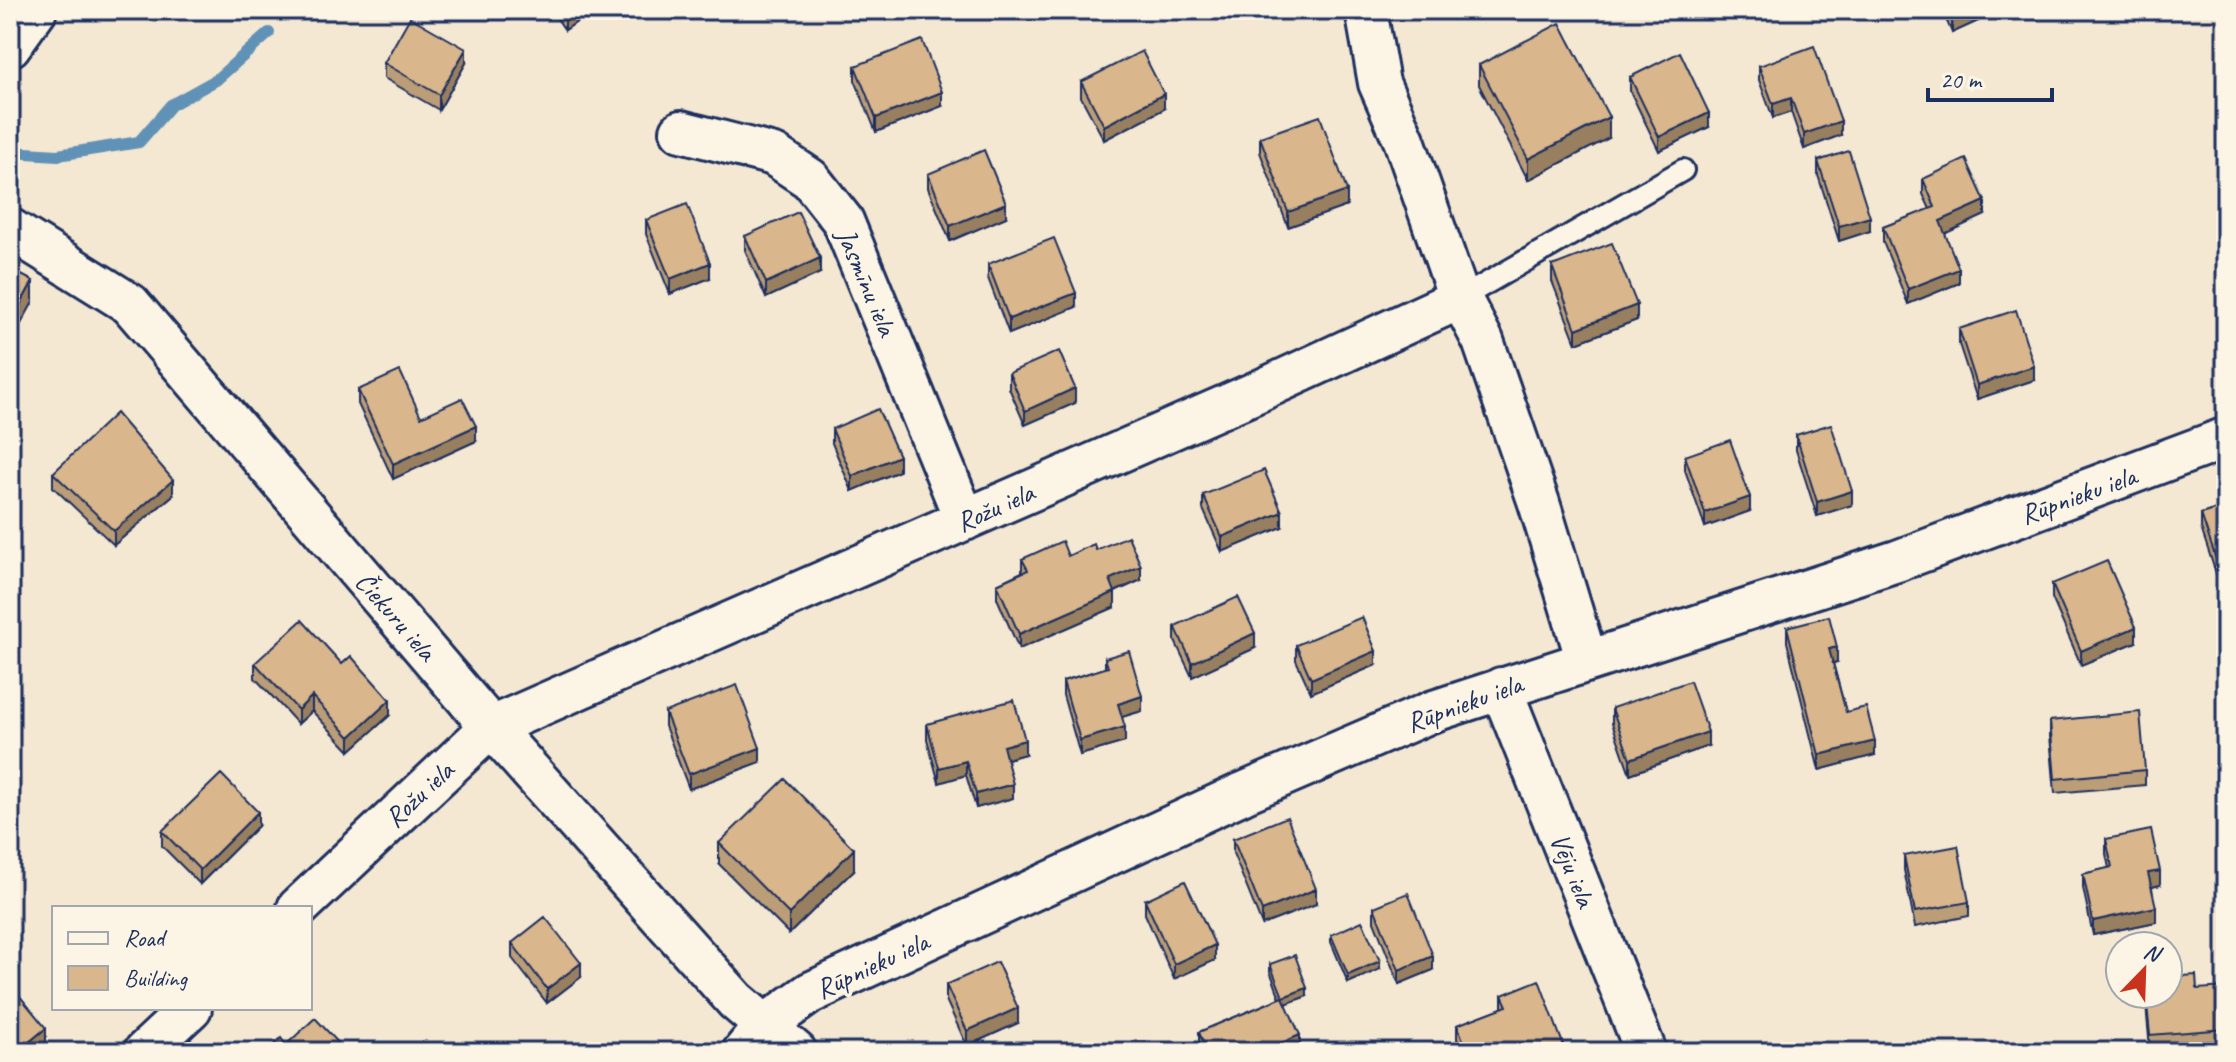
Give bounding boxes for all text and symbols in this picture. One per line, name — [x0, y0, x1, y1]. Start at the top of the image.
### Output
scale bar — [1928, 52, 2052, 102]
text: 20 m — [1940, 65, 1983, 95]
street label: Jasmīnu iela — [828, 221, 906, 343]
street label: Rūpnieku iela — [2015, 457, 2143, 532]
street label: Rožu iela — [950, 474, 1041, 540]
street label: Čiekuru iela — [348, 564, 445, 669]
street label: Rūpnieku iela — [1401, 665, 1529, 740]
street label: Rožu iela — [377, 752, 462, 835]
street label: Vēju iela — [1542, 828, 1604, 914]
legend — [52, 906, 312, 1010]
text: Road — [124, 923, 168, 953]
street label: Rūpnieku iela — [810, 923, 936, 1006]
north arrow — [2104, 930, 2184, 1010]
text: N — [2140, 937, 2166, 969]
text: Building — [124, 963, 189, 993]

